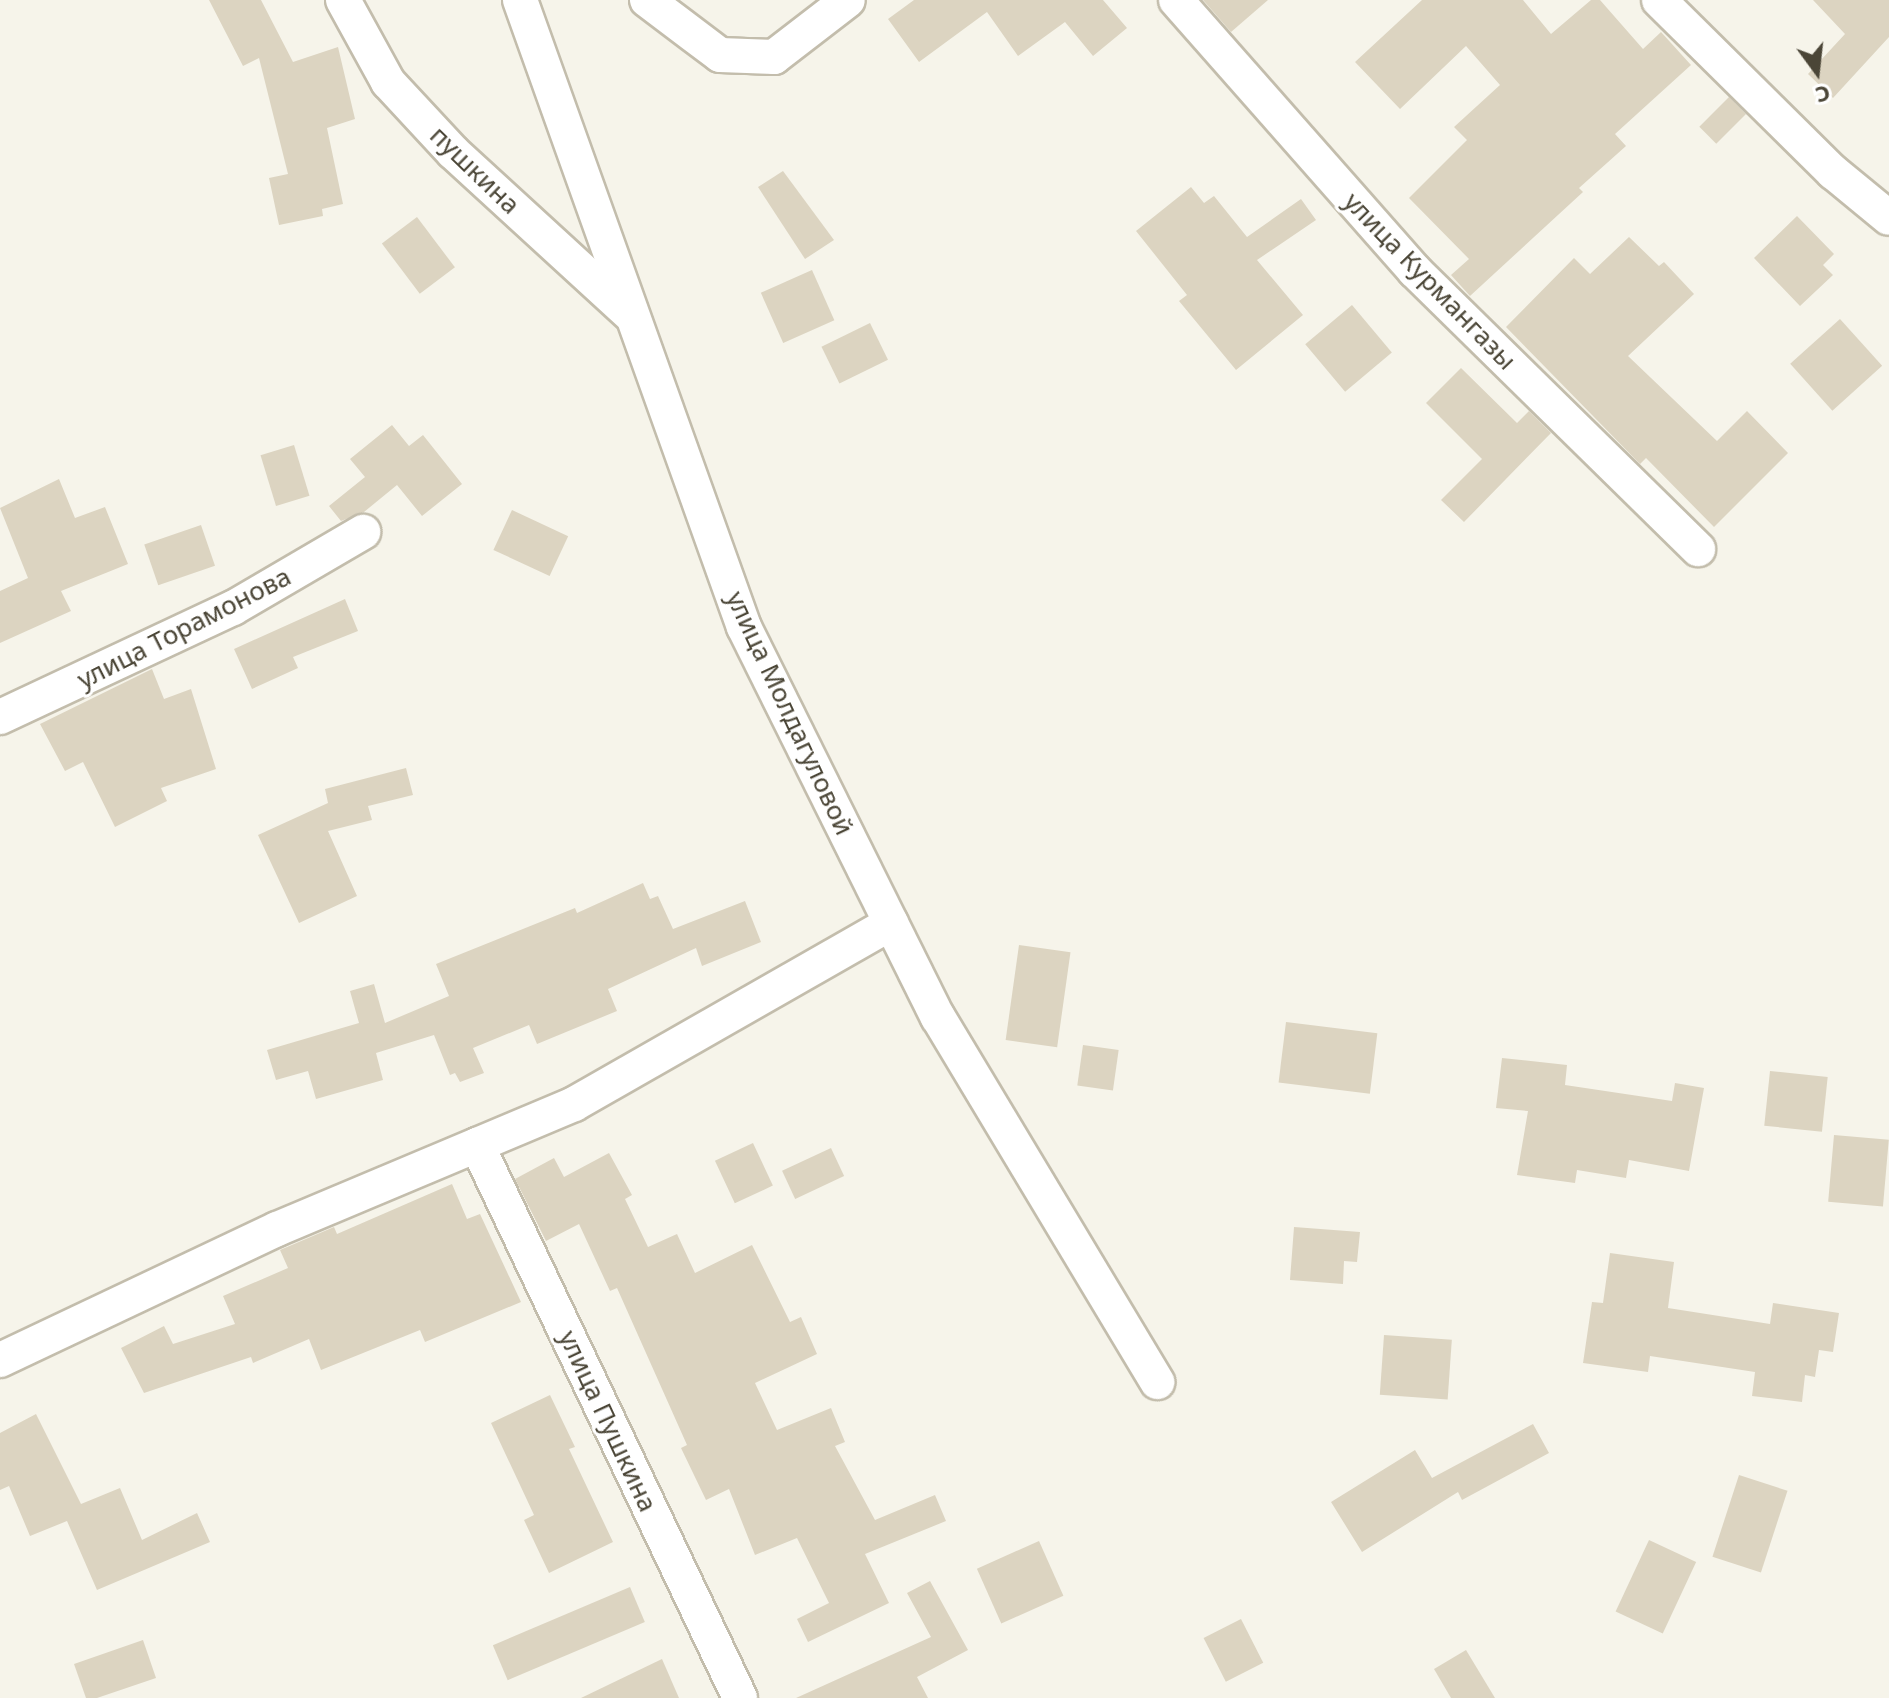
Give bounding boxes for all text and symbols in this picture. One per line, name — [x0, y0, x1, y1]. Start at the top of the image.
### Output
north arrow — [1777, 32, 1857, 112]
text: С — [1812, 79, 1834, 112]
street label: пушкина — [424, 120, 526, 220]
street label: улица Курмангазы — [1337, 186, 1523, 376]
street label: улица Торамонова — [72, 561, 296, 695]
street label: улица Молдагуловой — [720, 586, 860, 840]
street label: улица Пушкина — [552, 1325, 664, 1517]

